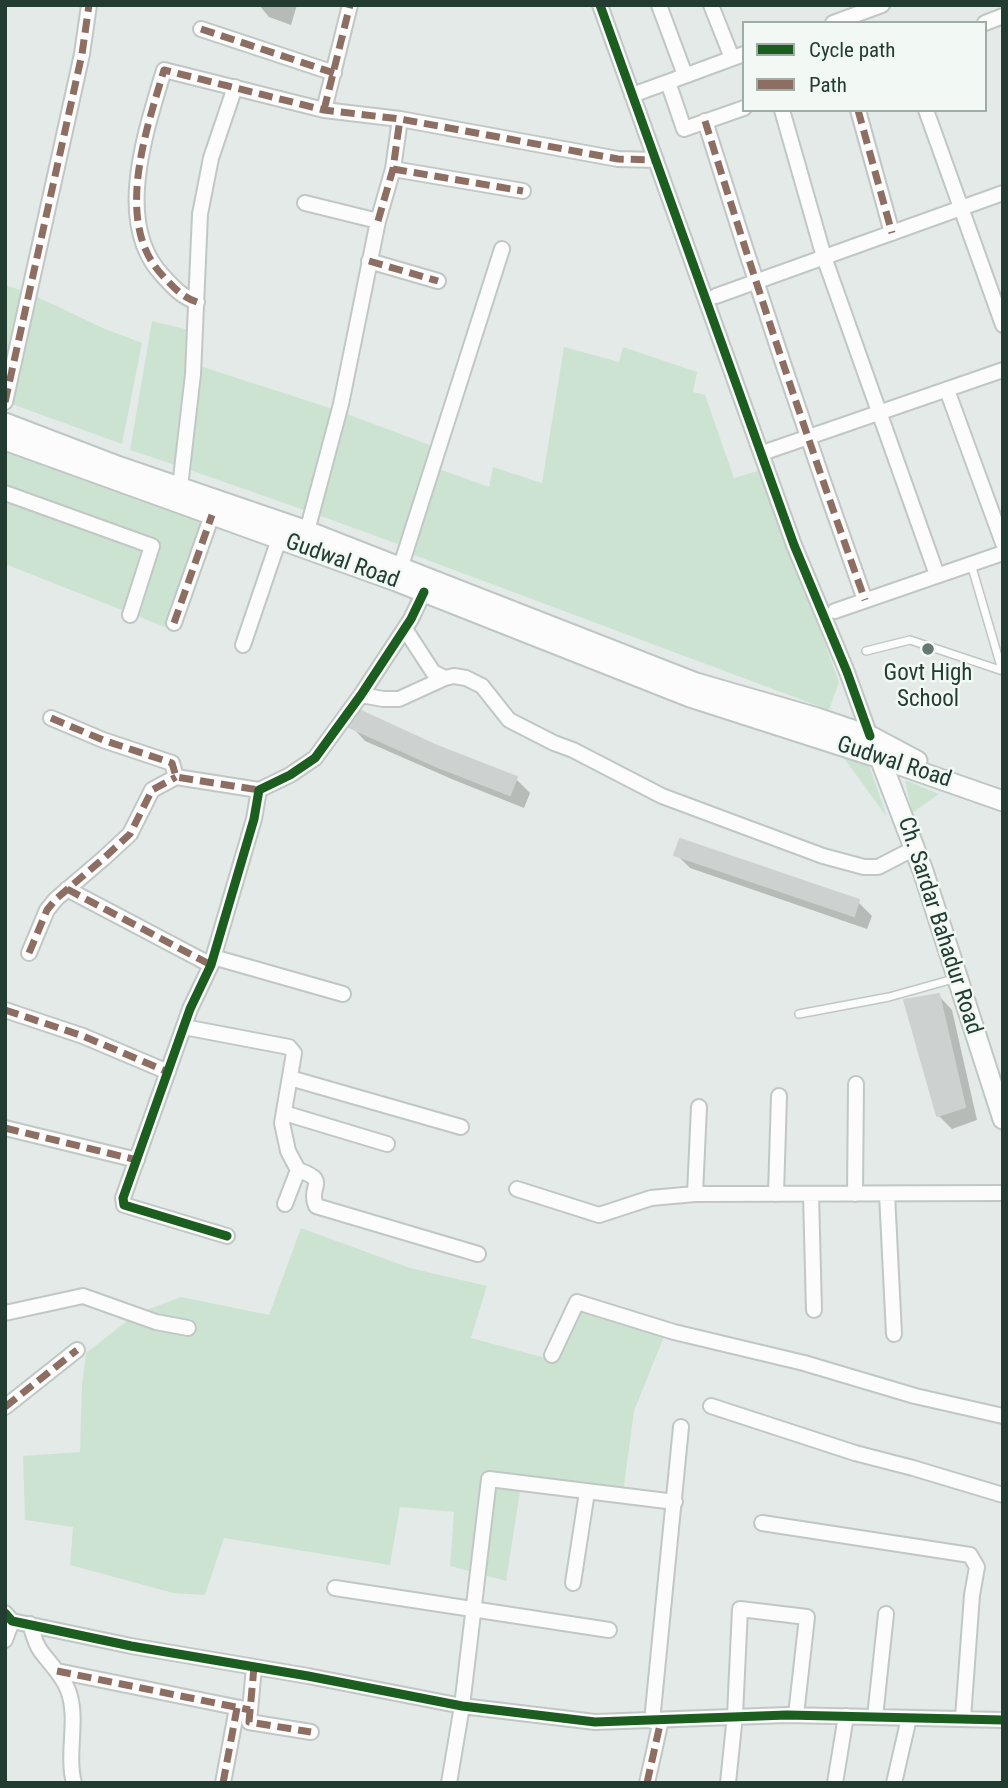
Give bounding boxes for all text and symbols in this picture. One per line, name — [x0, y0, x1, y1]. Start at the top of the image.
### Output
legend — [742, 21, 987, 112]
text: Cycle path — [809, 38, 895, 62]
text: Path — [809, 73, 847, 97]
street label: Gudwal Road — [281, 529, 403, 595]
marker: Govt High School — [920, 641, 936, 657]
place label: Govt High School — [884, 660, 972, 714]
street label: Gudwal Road — [833, 732, 955, 794]
street label: Ch. Sardar Bahadur Road — [891, 814, 987, 1038]

